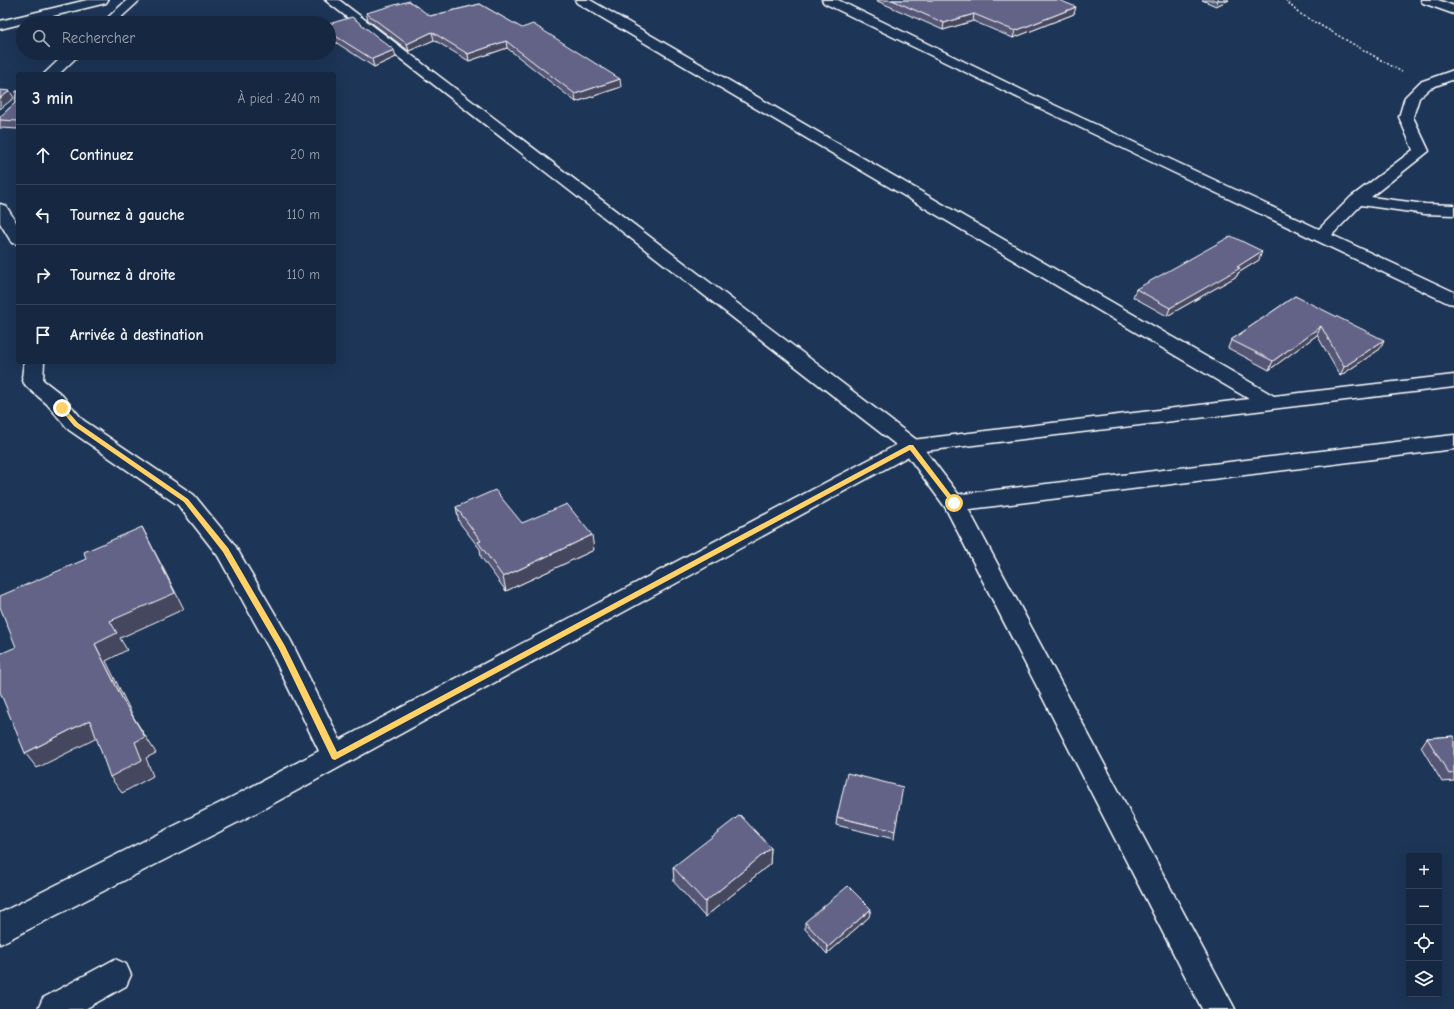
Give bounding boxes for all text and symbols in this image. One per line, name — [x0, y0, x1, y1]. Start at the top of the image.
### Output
search box — [16, 16, 336, 60]
icon: search — [30, 27, 52, 49]
text: Rechercher — [62, 29, 135, 47]
text: 3 min — [32, 89, 73, 108]
text: À pied · 240 m — [238, 91, 320, 106]
icon: ahead — [32, 144, 54, 166]
text: Continuez — [70, 146, 133, 164]
text: 20 m — [290, 147, 320, 162]
icon: left — [32, 204, 54, 226]
text: Tournez à gauche — [70, 206, 184, 224]
text: 110 m — [287, 207, 320, 222]
icon: right — [32, 264, 54, 286]
text: Tournez à droite — [70, 266, 175, 284]
text: 110 m — [287, 267, 320, 282]
icon: arrive — [32, 324, 54, 346]
text: Arrivée à destination — [70, 326, 204, 344]
route end — [53, 399, 71, 417]
route start — [945, 494, 963, 512]
map controls — [1406, 853, 1442, 997]
button: + — [1406, 853, 1442, 889]
button: − — [1406, 889, 1442, 925]
button: locate — [1406, 925, 1442, 961]
button: layers — [1406, 961, 1442, 997]

